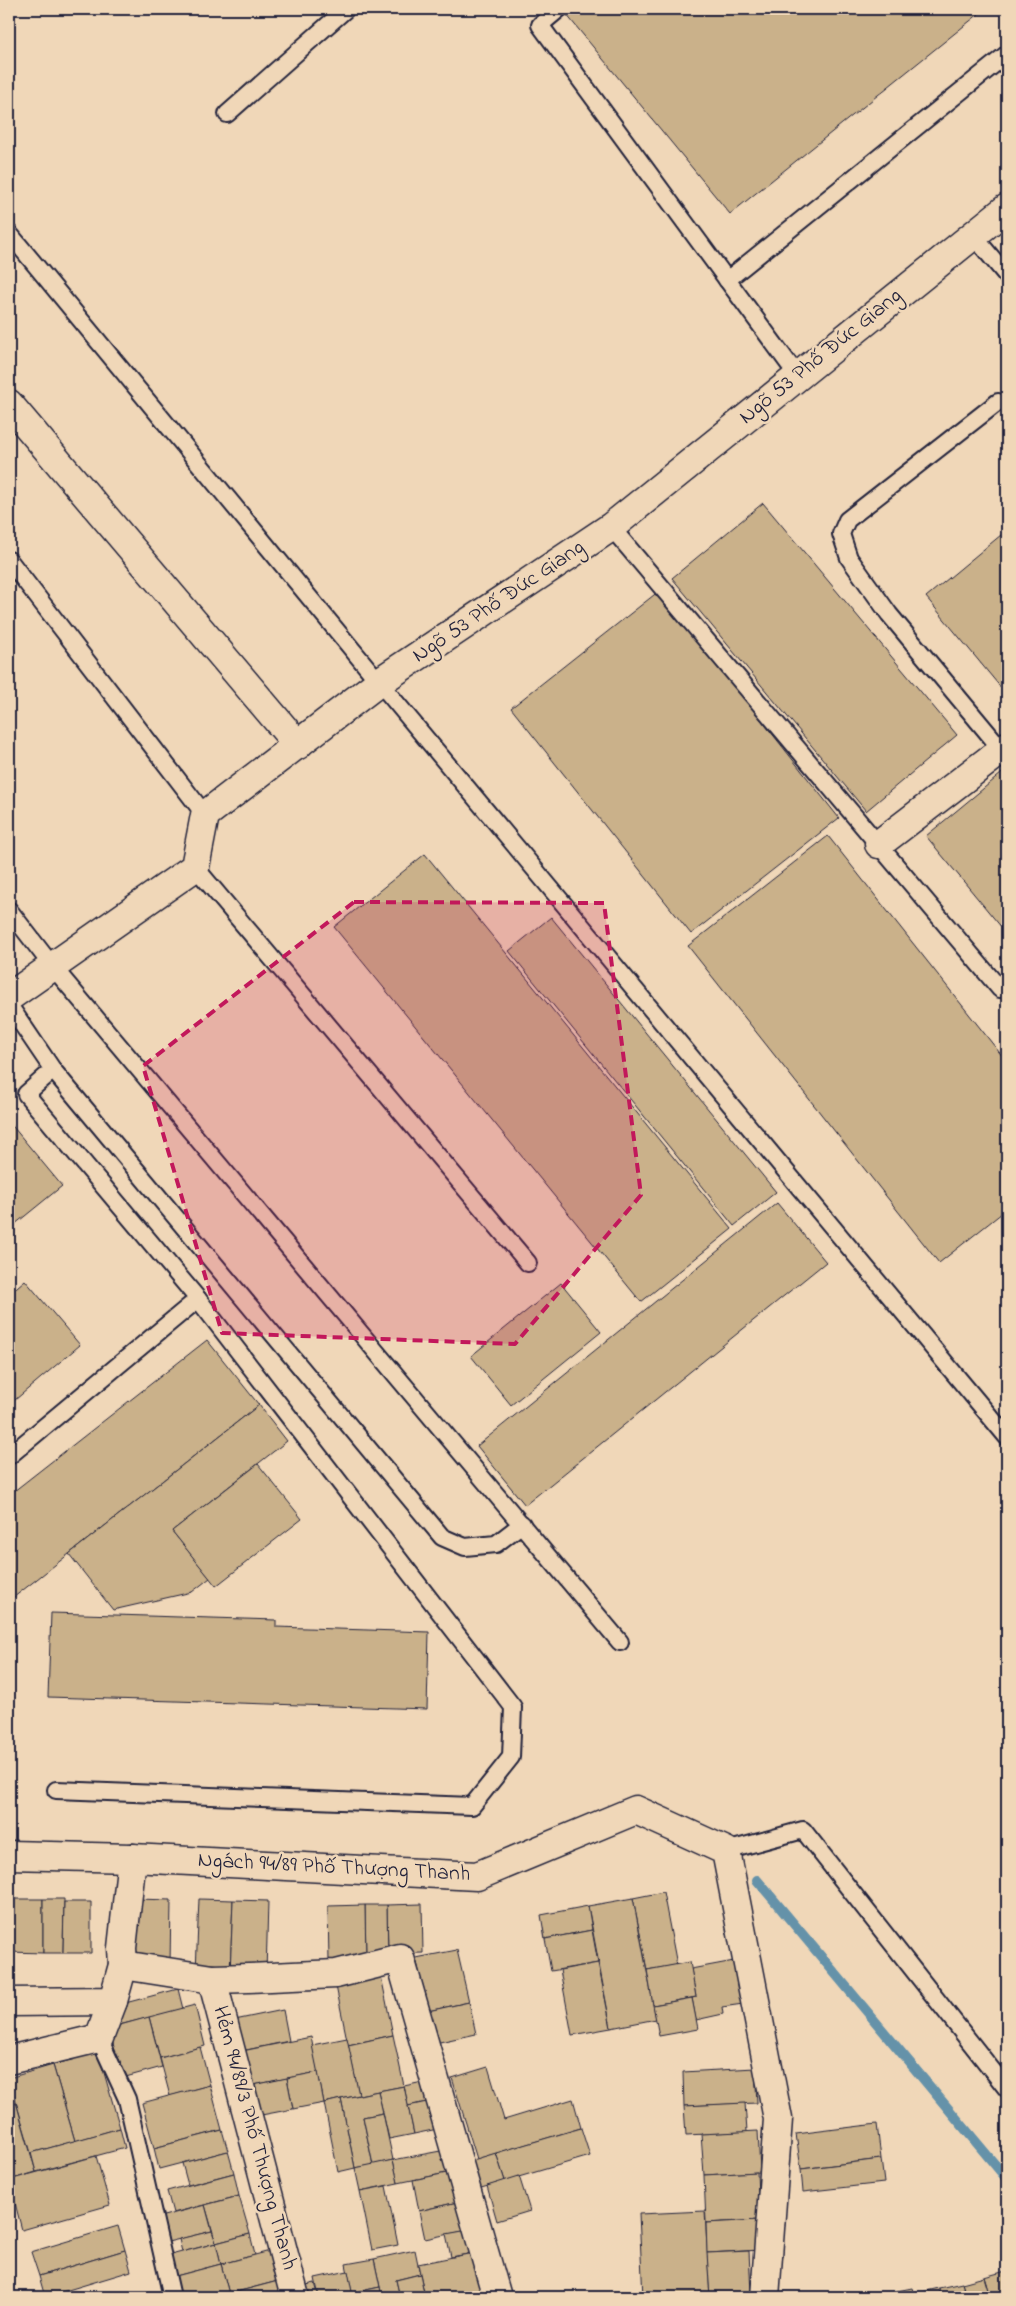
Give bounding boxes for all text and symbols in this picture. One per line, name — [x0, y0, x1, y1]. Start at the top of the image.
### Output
street label: Ngõ 53 Phố Đức Giang — [732, 281, 910, 434]
street label: Ngõ 53 Phố Đức Giang — [406, 532, 592, 673]
street label: Ngách 94/89 Phố Thượng Thanh — [197, 1845, 471, 1892]
street label: Hẻm 94/89/3 Phố Thượng Thanh — [202, 2002, 305, 2274]

